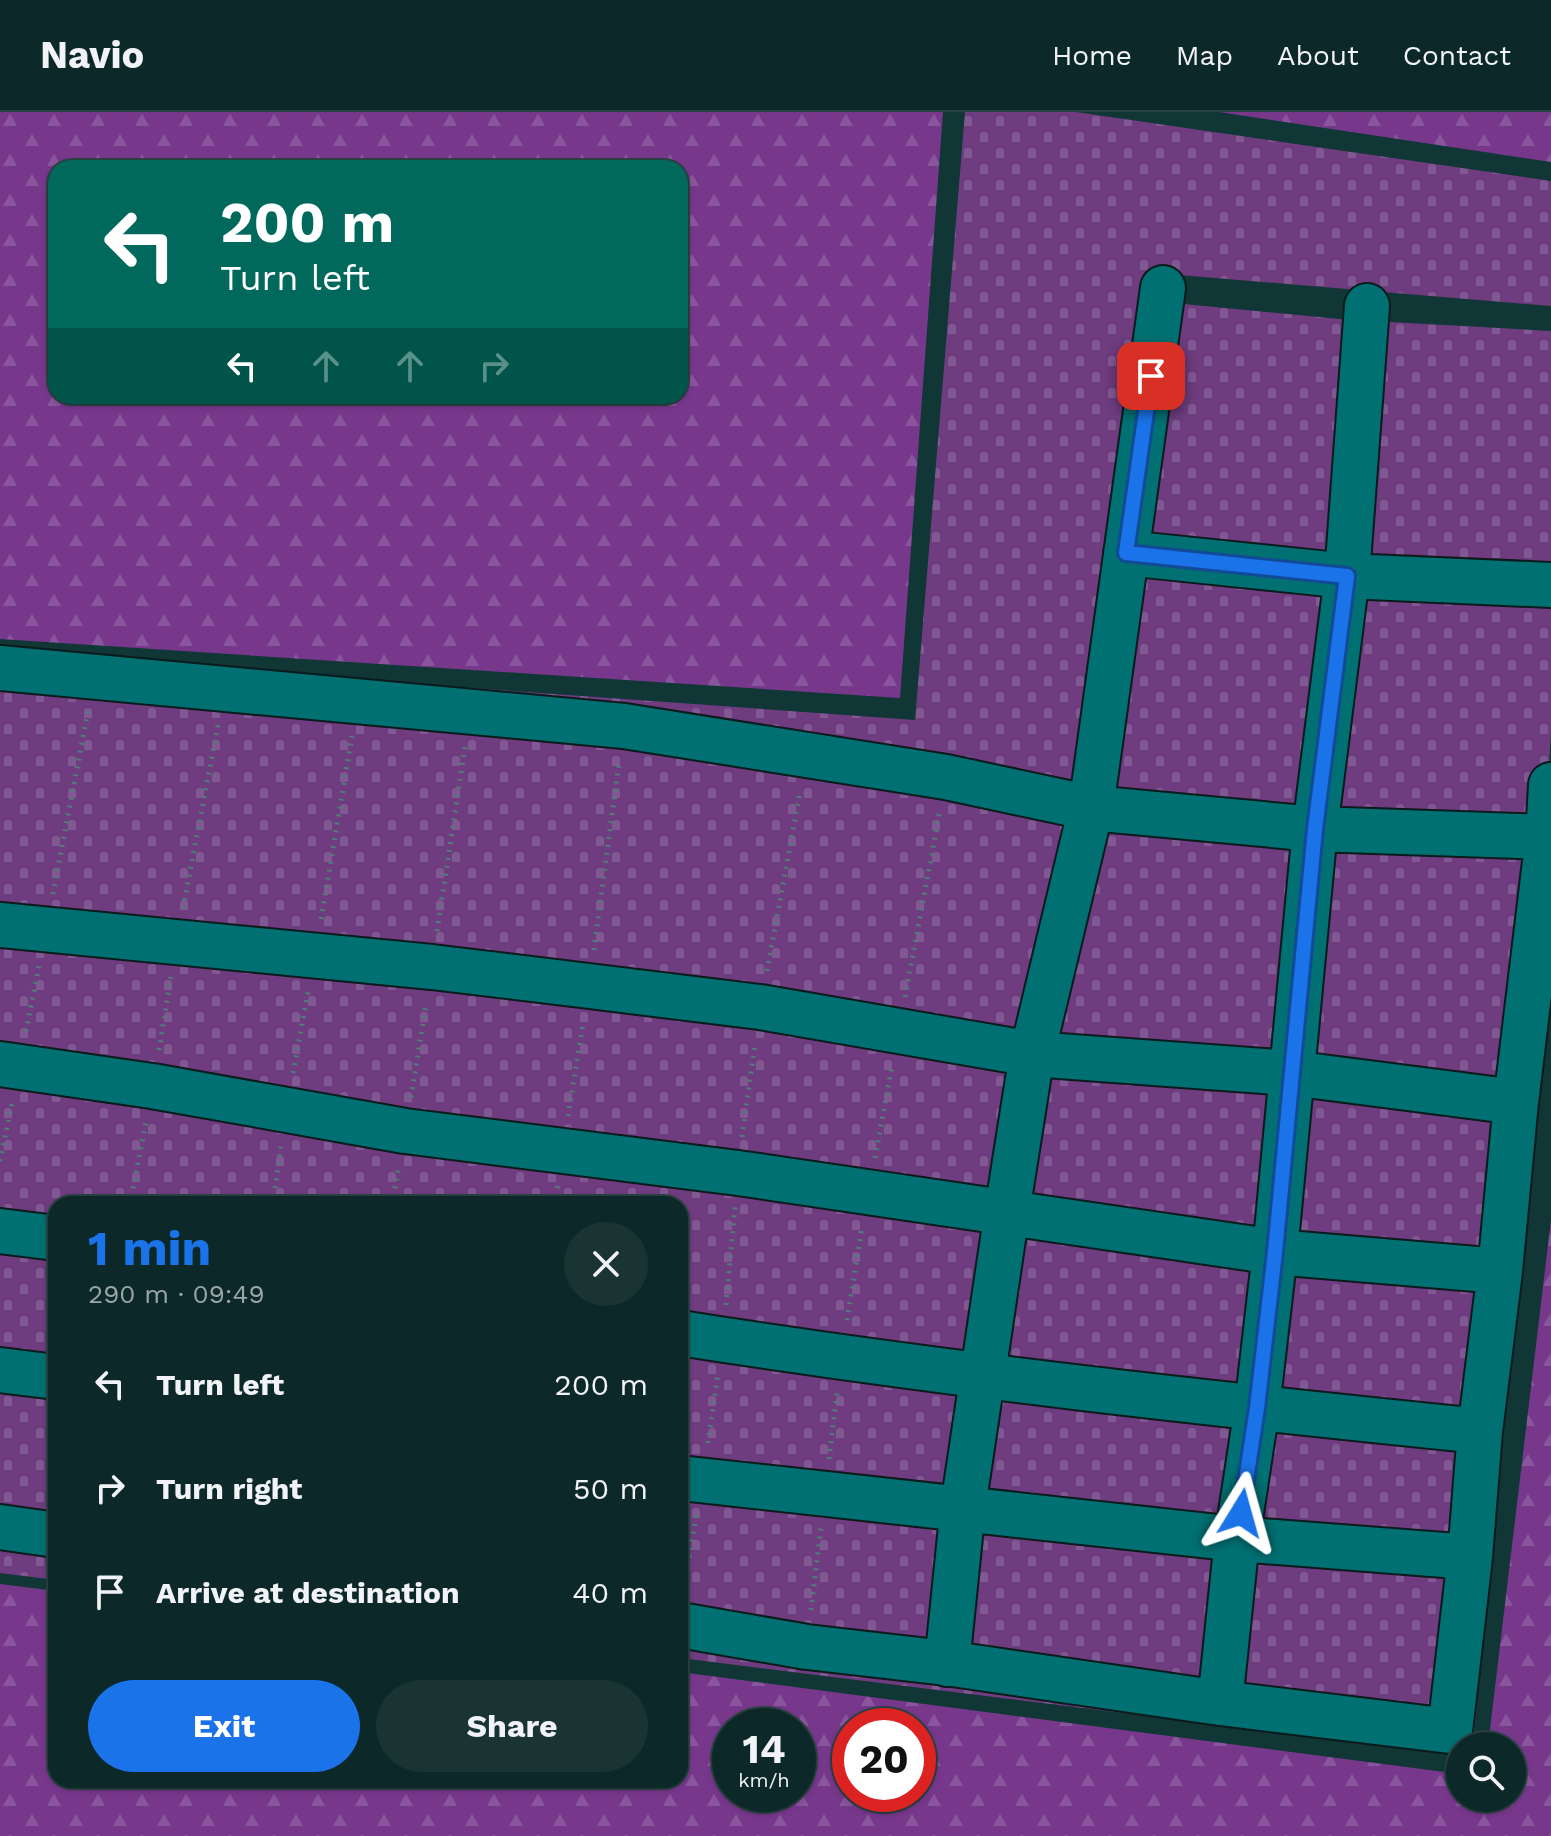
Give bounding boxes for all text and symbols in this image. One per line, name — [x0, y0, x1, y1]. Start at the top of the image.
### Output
text: Navio — [40, 33, 144, 77]
text: Home — [1052, 39, 1132, 72]
text: Map — [1176, 39, 1233, 72]
text: About — [1277, 39, 1359, 72]
text: Contact — [1403, 39, 1511, 72]
text: 200 m — [220, 190, 394, 256]
icon: left — [88, 192, 192, 296]
text: Turn left — [220, 257, 370, 299]
pin — [1117, 342, 1185, 410]
icon: left — [220, 344, 264, 388]
icon: ahead — [304, 344, 348, 388]
icon: ahead — [388, 344, 432, 388]
icon: right — [472, 344, 516, 388]
icon: arrive — [1129, 354, 1173, 398]
text: 1 min — [88, 1220, 211, 1277]
button: close — [564, 1222, 648, 1306]
text: 290 m · 09:49 — [88, 1279, 264, 1309]
icon: left — [88, 1362, 132, 1406]
text: Turn left — [156, 1367, 284, 1402]
text: 200 m — [554, 1367, 648, 1402]
icon: right — [88, 1466, 132, 1510]
text: Turn right — [156, 1471, 302, 1506]
text: 50 m — [573, 1471, 648, 1506]
position arrow — [1199, 1471, 1283, 1555]
icon: arrive — [88, 1570, 132, 1614]
text: Arrive at destination — [156, 1575, 460, 1610]
text: 40 m — [572, 1575, 648, 1610]
button: Exit — [88, 1680, 360, 1772]
button: Share — [376, 1680, 648, 1772]
speed limit sign: 20 — [832, 1708, 936, 1812]
text: 14 — [742, 1726, 786, 1773]
map controls — [1446, 1732, 1526, 1812]
button: search — [1446, 1732, 1526, 1812]
text: km/h — [738, 1768, 790, 1792]

